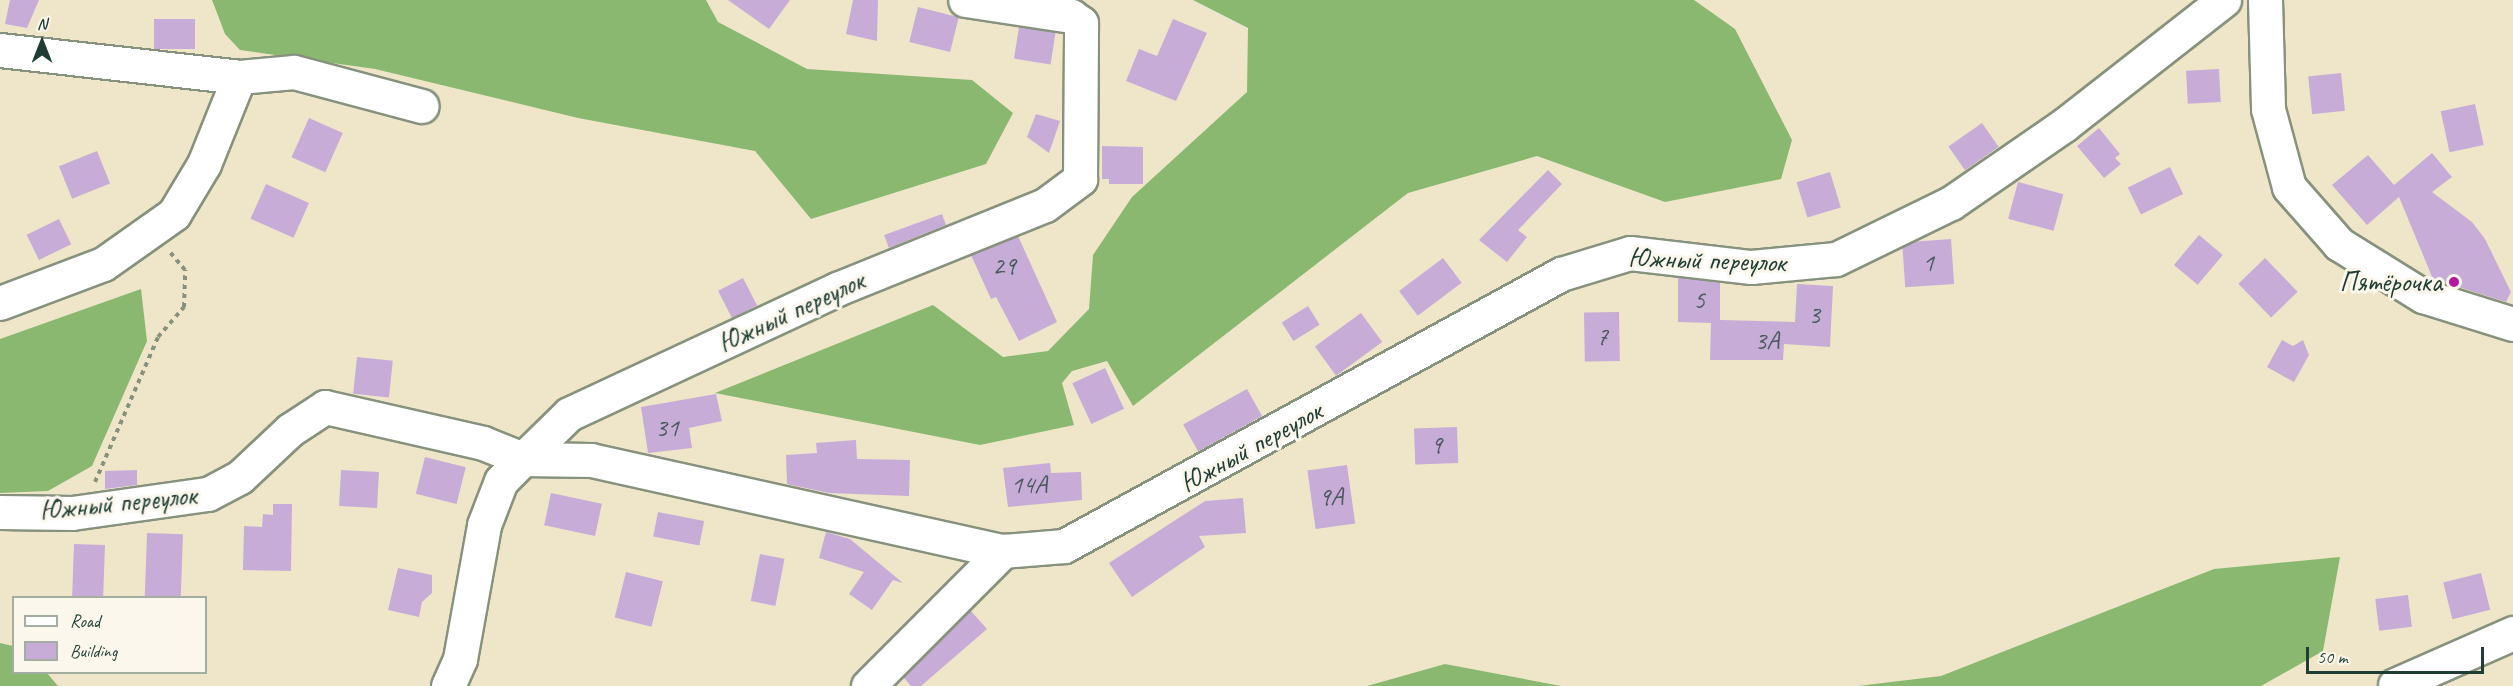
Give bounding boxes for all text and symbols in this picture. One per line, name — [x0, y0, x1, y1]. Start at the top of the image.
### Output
north arrow — [12, 12, 72, 72]
text: N — [37, 14, 47, 34]
street label: Южный переулок — [1628, 240, 1786, 280]
house number: 1 — [1922, 247, 1934, 279]
house number: 29 — [992, 250, 1016, 282]
street label: Южный переулок — [713, 264, 869, 360]
place label: Пятёрочка — [2339, 265, 2442, 299]
marker: Пятёрочка — [2447, 275, 2461, 289]
house number: 5 — [1693, 284, 1705, 316]
house number: 3 — [1808, 299, 1820, 331]
house number: 7 — [1596, 321, 1608, 353]
house number: 3А — [1755, 325, 1779, 357]
street label: Южный переулок — [1174, 394, 1328, 500]
house number: 31 — [655, 412, 679, 444]
house number: 9 — [1430, 429, 1442, 461]
house number: 14А — [1011, 469, 1047, 501]
street label: Южный переулок — [38, 478, 198, 528]
house number: 9А — [1319, 481, 1343, 513]
legend — [12, 596, 207, 674]
text: Road — [70, 610, 100, 632]
scale bar — [2309, 635, 2488, 673]
text: Building — [70, 640, 117, 662]
text: 50 m — [2317, 646, 2348, 668]

